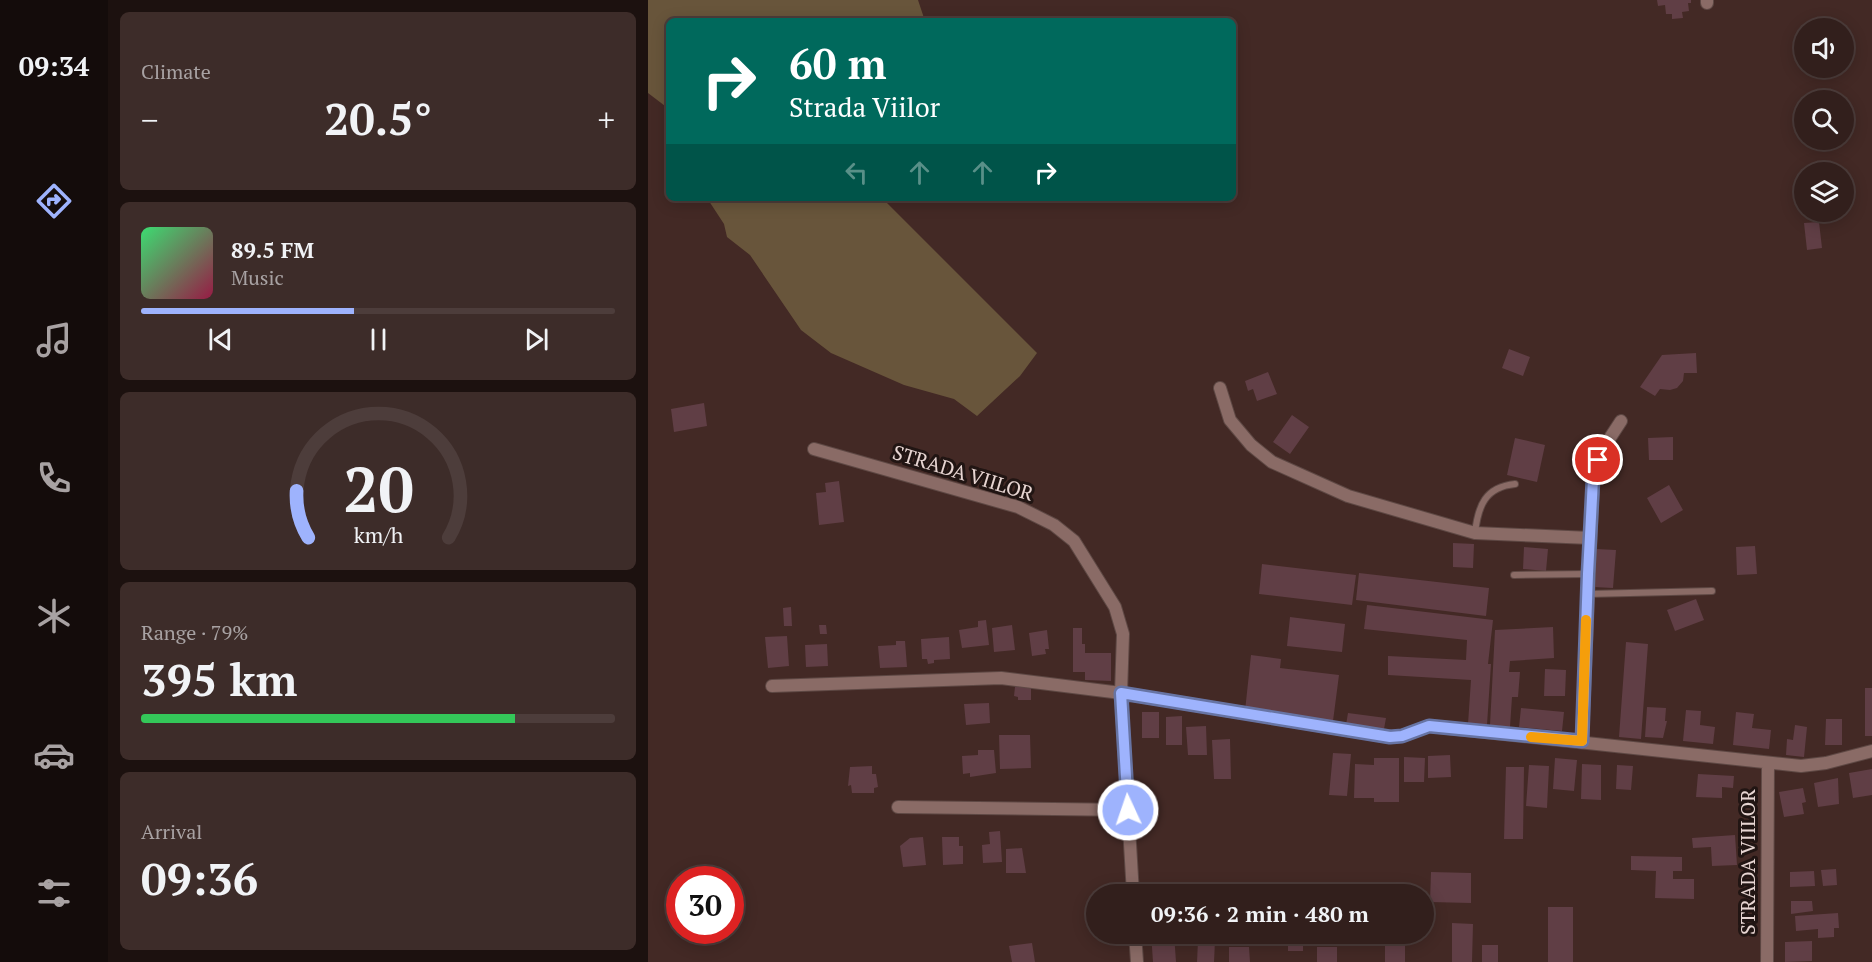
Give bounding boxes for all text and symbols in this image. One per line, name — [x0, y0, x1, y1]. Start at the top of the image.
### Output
map controls — [1794, 18, 1854, 222]
button: sound — [1794, 18, 1854, 78]
text: 60 m — [789, 35, 887, 91]
icon: right — [690, 42, 768, 120]
text: 09:34 — [19, 48, 89, 84]
text: Climate — [141, 58, 211, 85]
text: 20.5° — [324, 88, 432, 148]
text: Strada Viilor — [789, 89, 940, 125]
button: search — [1794, 90, 1854, 150]
text: − — [141, 98, 159, 141]
text: + — [597, 98, 615, 141]
icon: left — [840, 156, 873, 189]
icon: ahead — [903, 156, 936, 189]
icon: ahead — [966, 156, 999, 189]
icon: right — [1029, 156, 1062, 189]
button: layers — [1794, 162, 1854, 222]
icon: directions — [33, 180, 75, 222]
text: 89.5 FM — [231, 235, 314, 264]
text: Music — [231, 264, 284, 291]
icon: music — [33, 319, 75, 361]
icon: previous — [204, 323, 237, 356]
icon: pause — [362, 323, 395, 356]
icon: next — [520, 323, 553, 356]
pin — [1572, 434, 1623, 485]
street label: STRADA VIILOR — [889, 438, 1037, 507]
icon: arrive — [1581, 443, 1614, 476]
text: 20 — [343, 447, 413, 530]
icon: phone — [33, 457, 75, 499]
text: km/h — [353, 521, 403, 549]
icon: climate — [33, 595, 75, 637]
text: Range · 79% — [141, 619, 248, 646]
text: 395 km — [141, 649, 297, 709]
icon: car — [33, 734, 75, 776]
position arrow — [1096, 778, 1160, 842]
street label: STRADA VIILOR — [1734, 789, 1761, 935]
text: Arrival — [141, 818, 202, 845]
text: 09:36 — [141, 848, 258, 908]
speed limit sign: 30 — [666, 866, 744, 944]
icon: filters — [33, 872, 75, 914]
text: 09:36 · 2 min · 480 m — [1151, 899, 1369, 928]

